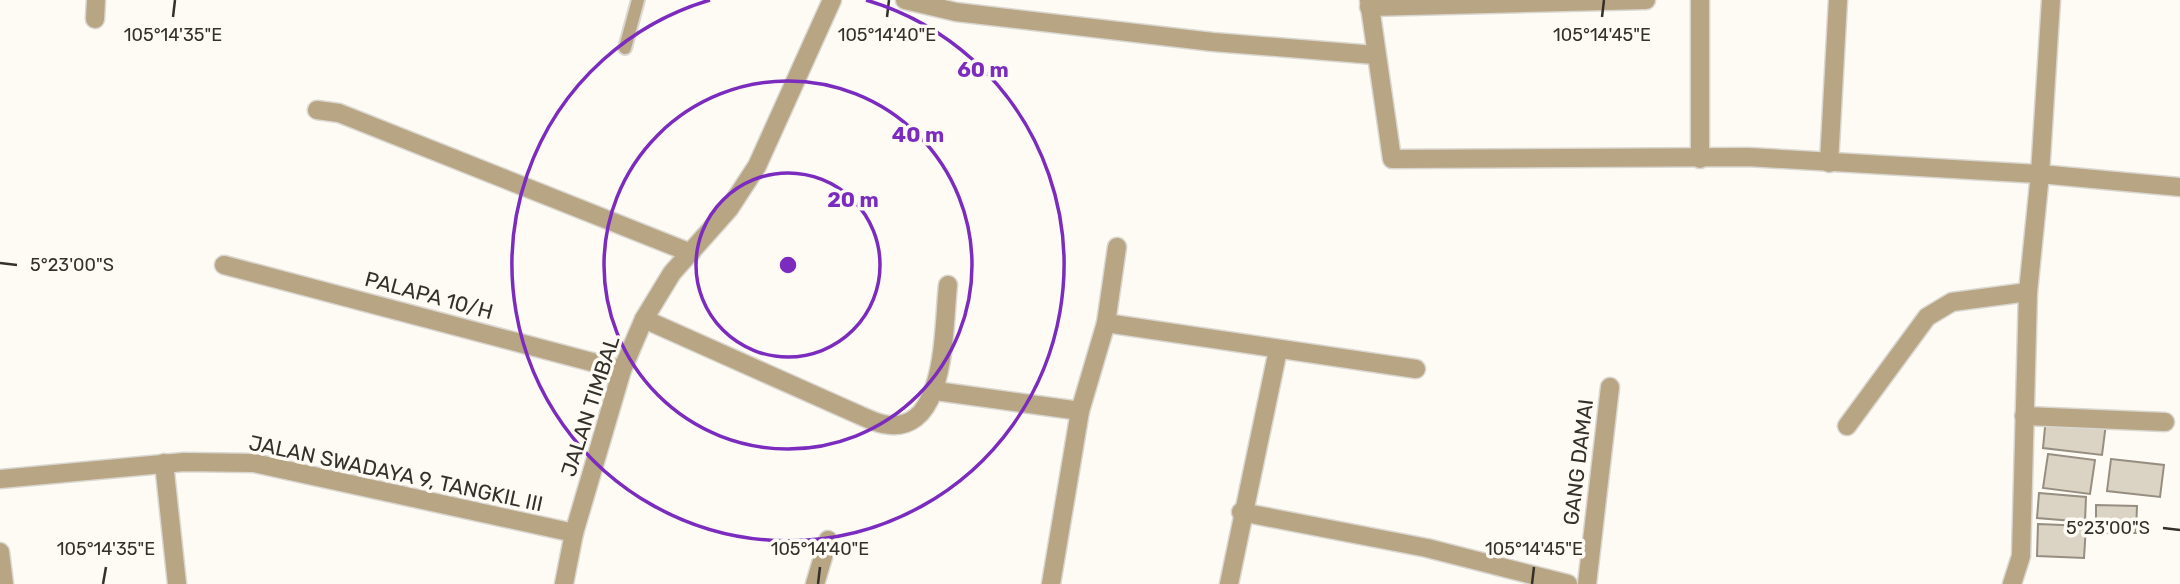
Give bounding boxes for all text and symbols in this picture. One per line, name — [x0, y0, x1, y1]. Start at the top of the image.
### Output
text: 105°14'35"E — [124, 24, 222, 46]
text: 105°14'40"E — [838, 24, 936, 46]
text: 105°14'45"E — [1553, 24, 1651, 46]
text: 60 m — [957, 57, 1009, 82]
text: 40 m — [892, 122, 944, 147]
text: 20 m — [827, 187, 879, 212]
centre of rings — [776, 253, 800, 277]
text: 5°23'00"S — [30, 254, 114, 276]
street label: PALAPA 10/H — [362, 266, 496, 324]
street label: JALAN TIMBAL — [555, 332, 625, 480]
street label: GANG DAMAI — [1558, 398, 1598, 526]
street label: JALAN SWADAYA 9, TANGKIL III — [247, 430, 545, 516]
text: 5°23'00"S — [2066, 517, 2150, 539]
text: 105°14'35"E — [57, 538, 155, 560]
text: 105°14'40"E — [771, 538, 869, 560]
text: 105°14'45"E — [1485, 538, 1583, 560]

